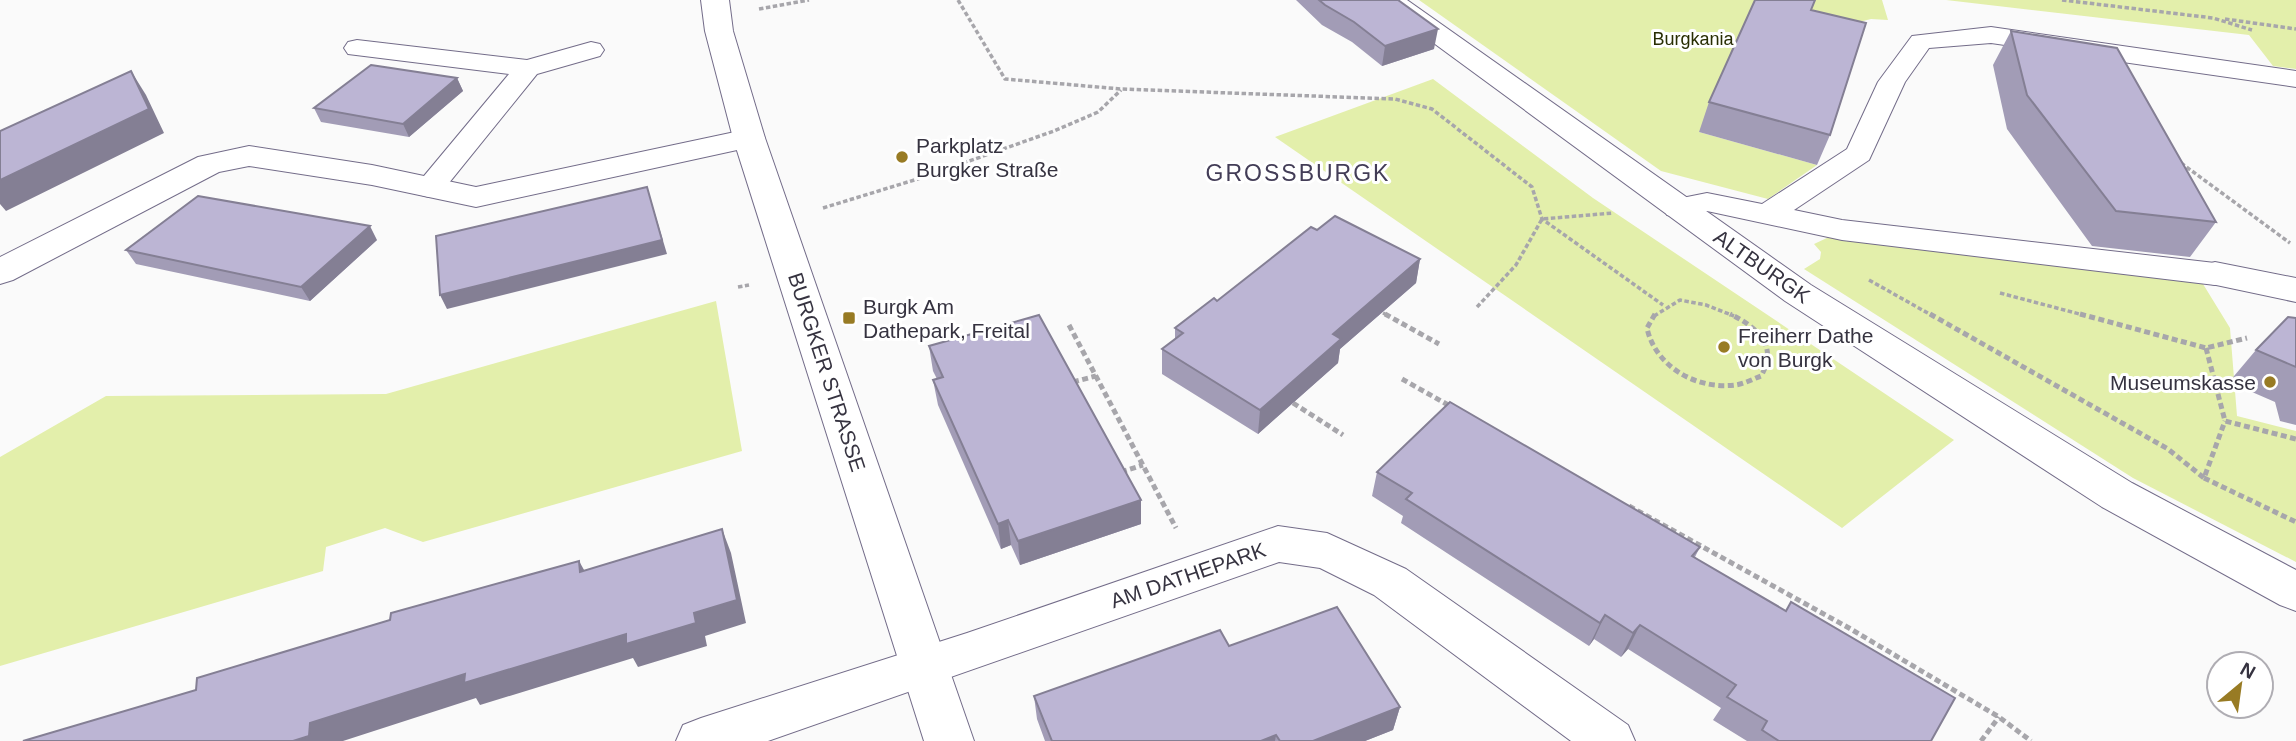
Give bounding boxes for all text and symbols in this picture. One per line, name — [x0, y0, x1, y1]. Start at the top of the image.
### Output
park label: Burgkania — [1652, 29, 1735, 49]
place label: Parkplatz Burgker Straße — [916, 134, 1058, 181]
marker: Parkplatz Burgker Straße — [894, 149, 910, 165]
district label: GROSSBURGK — [1206, 160, 1390, 186]
street label: ALTBURGK — [1710, 225, 1814, 307]
street label: BURGKER STRASSE — [784, 270, 870, 474]
place label: Burgk Am Dathepark, Freital — [863, 295, 1030, 342]
marker: Burgk Am Dathepark, Freital — [841, 310, 857, 326]
place label: Freiherr Dathe von Burgk — [1738, 324, 1873, 371]
marker: Freiherr Dathe von Burgk — [1716, 339, 1732, 355]
place label: Museumskasse — [2110, 371, 2256, 394]
marker: Museumskasse — [2262, 374, 2278, 390]
street label: AM DATHEPARK — [1107, 538, 1269, 612]
north arrow — [2205, 650, 2275, 720]
text: N — [2237, 658, 2259, 683]

